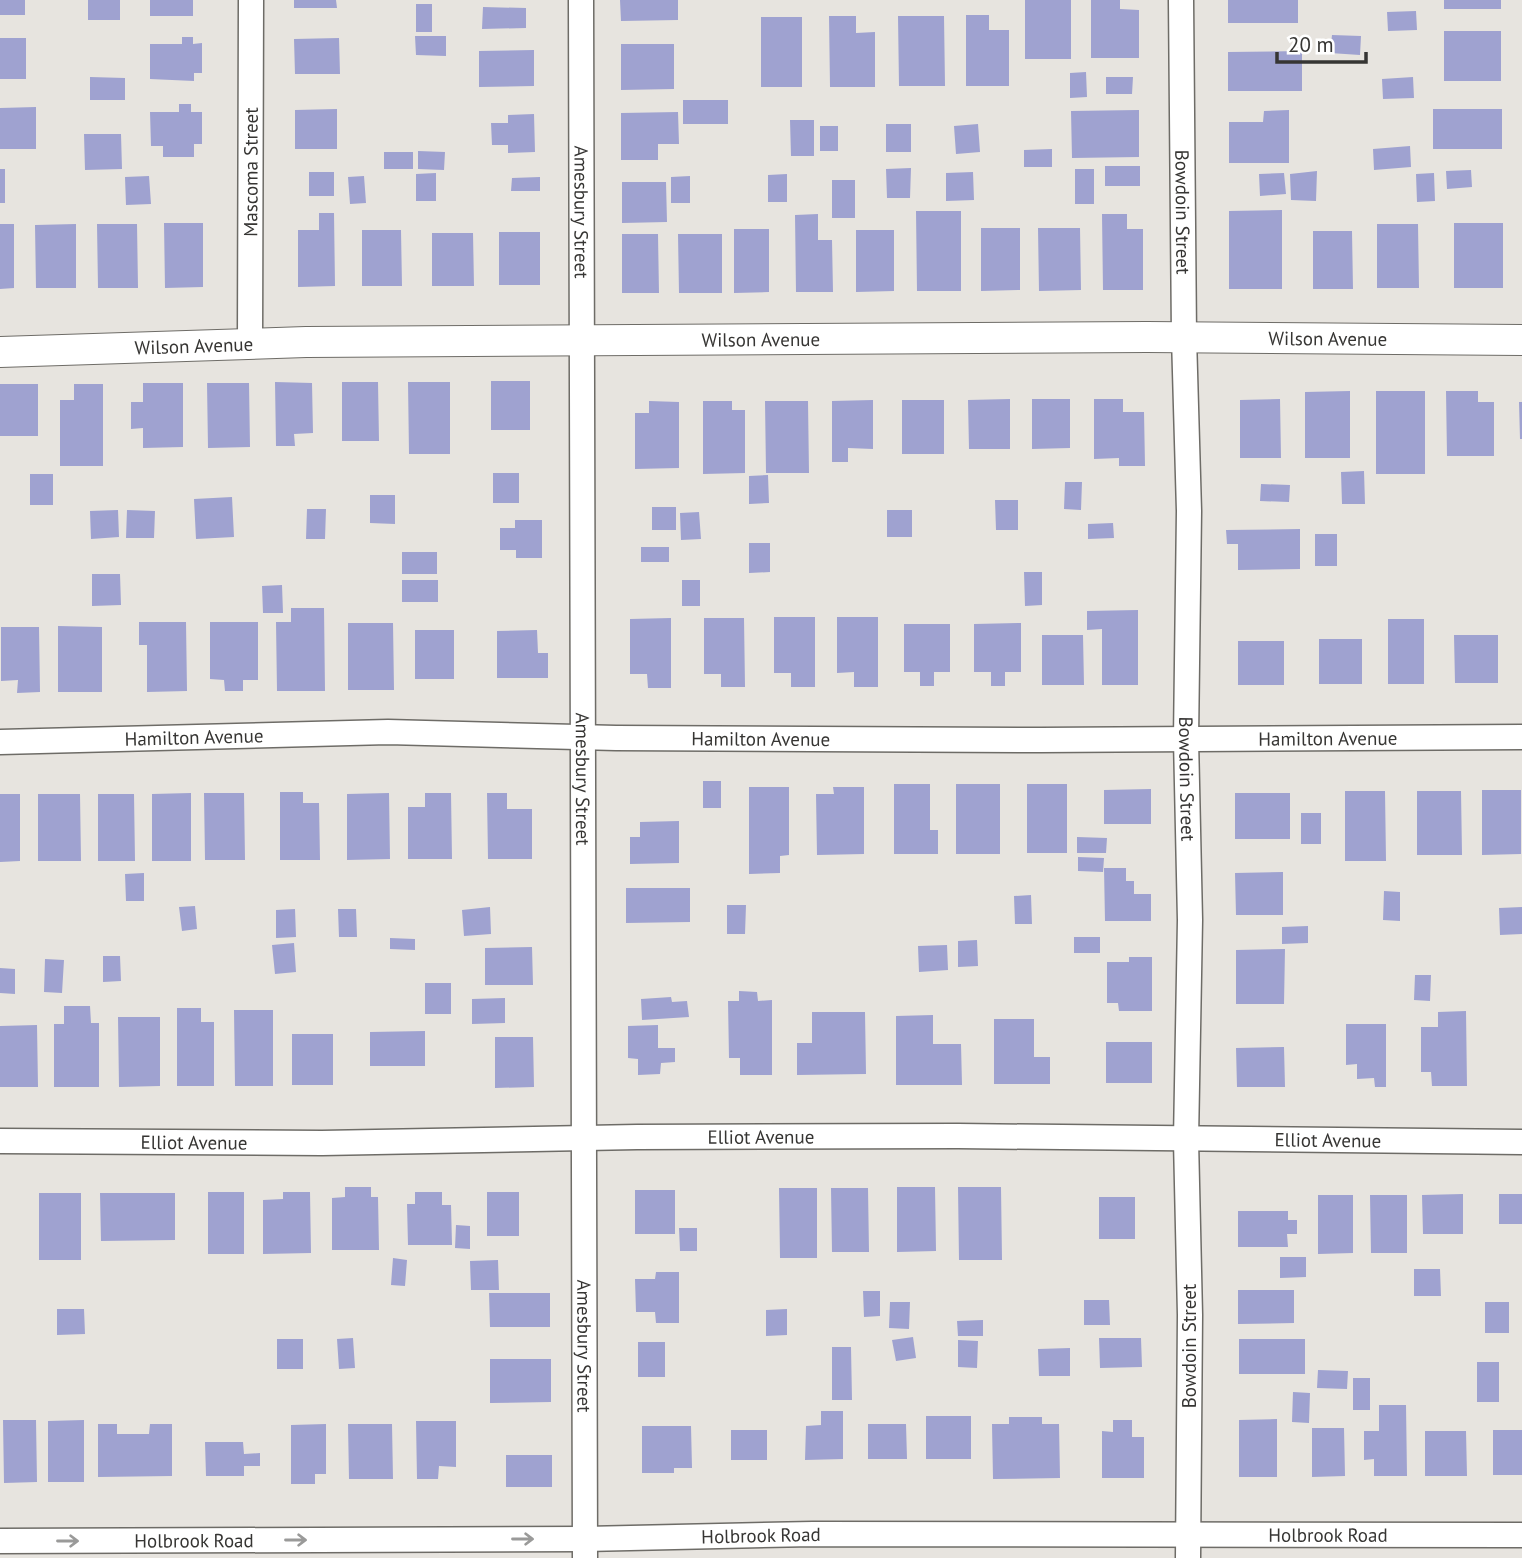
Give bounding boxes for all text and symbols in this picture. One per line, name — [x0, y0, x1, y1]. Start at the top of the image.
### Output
scale bar — [1277, 21, 1366, 65]
text: 20 m — [1288, 31, 1334, 58]
street label: Mascoma Street — [238, 107, 263, 237]
street label: Amesbury Street — [569, 145, 594, 279]
street label: Bowdoin Street — [1170, 150, 1195, 275]
street label: Wilson Avenue — [1268, 326, 1387, 351]
street label: Wilson Avenue — [701, 327, 820, 352]
street label: Wilson Avenue — [134, 332, 254, 360]
street label: Amesbury Street — [571, 712, 595, 846]
street label: Bowdoin Street — [1174, 716, 1200, 842]
street label: Hamilton Avenue — [124, 723, 264, 751]
street label: Hamilton Avenue — [691, 726, 830, 751]
street label: Hamilton Avenue — [1258, 726, 1397, 751]
street label: Elliot Avenue — [707, 1124, 814, 1149]
street label: Elliot Avenue — [1274, 1127, 1381, 1153]
street label: Elliot Avenue — [140, 1130, 248, 1155]
street label: Amesbury Street — [572, 1279, 597, 1413]
street label: Bowdoin Street — [1177, 1283, 1201, 1408]
street label: Holbrook Road — [701, 1522, 821, 1548]
street label: Holbrook Road — [1268, 1523, 1388, 1547]
street label: Holbrook Road — [134, 1528, 254, 1553]
one-way arrow — [511, 1532, 534, 1546]
one-way arrow — [284, 1533, 307, 1547]
one-way arrow — [56, 1534, 79, 1548]

